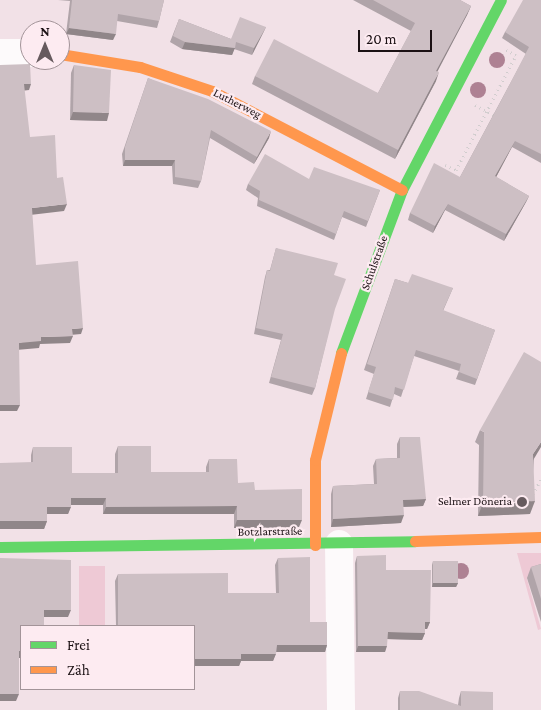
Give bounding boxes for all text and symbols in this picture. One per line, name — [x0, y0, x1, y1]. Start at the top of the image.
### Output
north arrow — [20, 20, 70, 70]
scale bar — [361, 20, 435, 52]
text: N — [40, 23, 50, 39]
text: 20 m — [366, 31, 397, 47]
street label: Lutherweg — [211, 86, 263, 122]
street label: Schulstraße — [359, 234, 391, 292]
place label: Selmer Döneria — [438, 495, 512, 509]
marker: Selmer Döneria — [516, 496, 528, 508]
street label: Botzlarstraße — [238, 524, 302, 540]
legend — [20, 625, 195, 690]
text: Frei — [67, 637, 90, 653]
text: Zäh — [67, 662, 90, 678]

